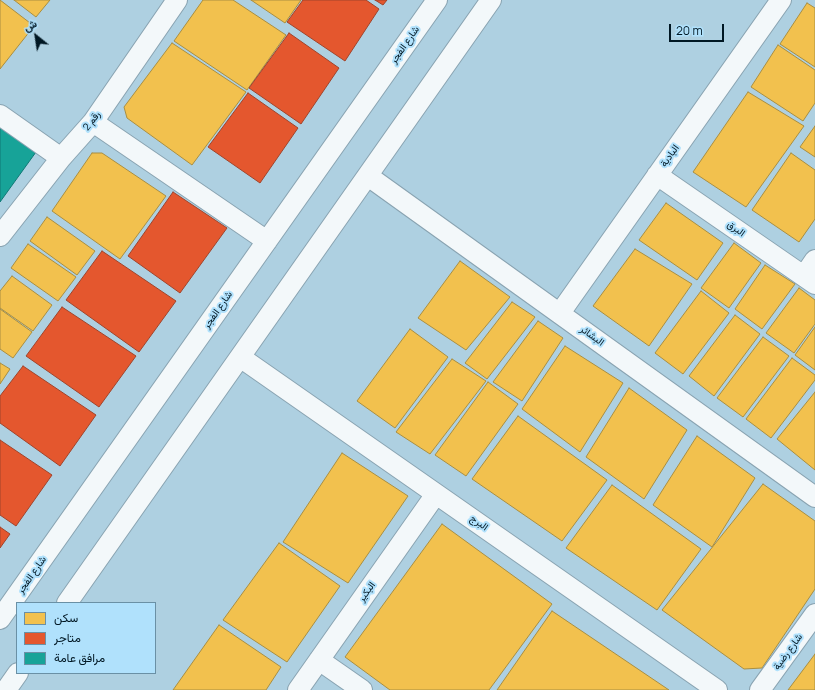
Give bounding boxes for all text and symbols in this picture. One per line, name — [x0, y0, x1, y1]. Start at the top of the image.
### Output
text: ش — [20, 15, 39, 35]
north arrow — [16, 16, 56, 56]
scale bar — [671, 16, 726, 42]
text: 20 m — [676, 22, 703, 39]
street label: شارع الفجر — [388, 24, 422, 66]
street label: رقم 2 — [81, 109, 103, 133]
street label: البادية — [658, 143, 682, 169]
street label: البرق — [725, 219, 747, 239]
street label: شارع الفجر — [201, 289, 235, 331]
street label: البشائر — [578, 323, 606, 349]
street label: البرج — [468, 513, 490, 533]
street label: شارع الفجر — [15, 554, 49, 596]
street label: البكير — [356, 580, 378, 604]
legend — [16, 602, 156, 674]
text: سكن — [54, 609, 78, 626]
text: متاجر — [54, 629, 81, 646]
street label: شارع رضية — [771, 632, 805, 672]
text: مرافق عامة — [54, 649, 105, 666]

